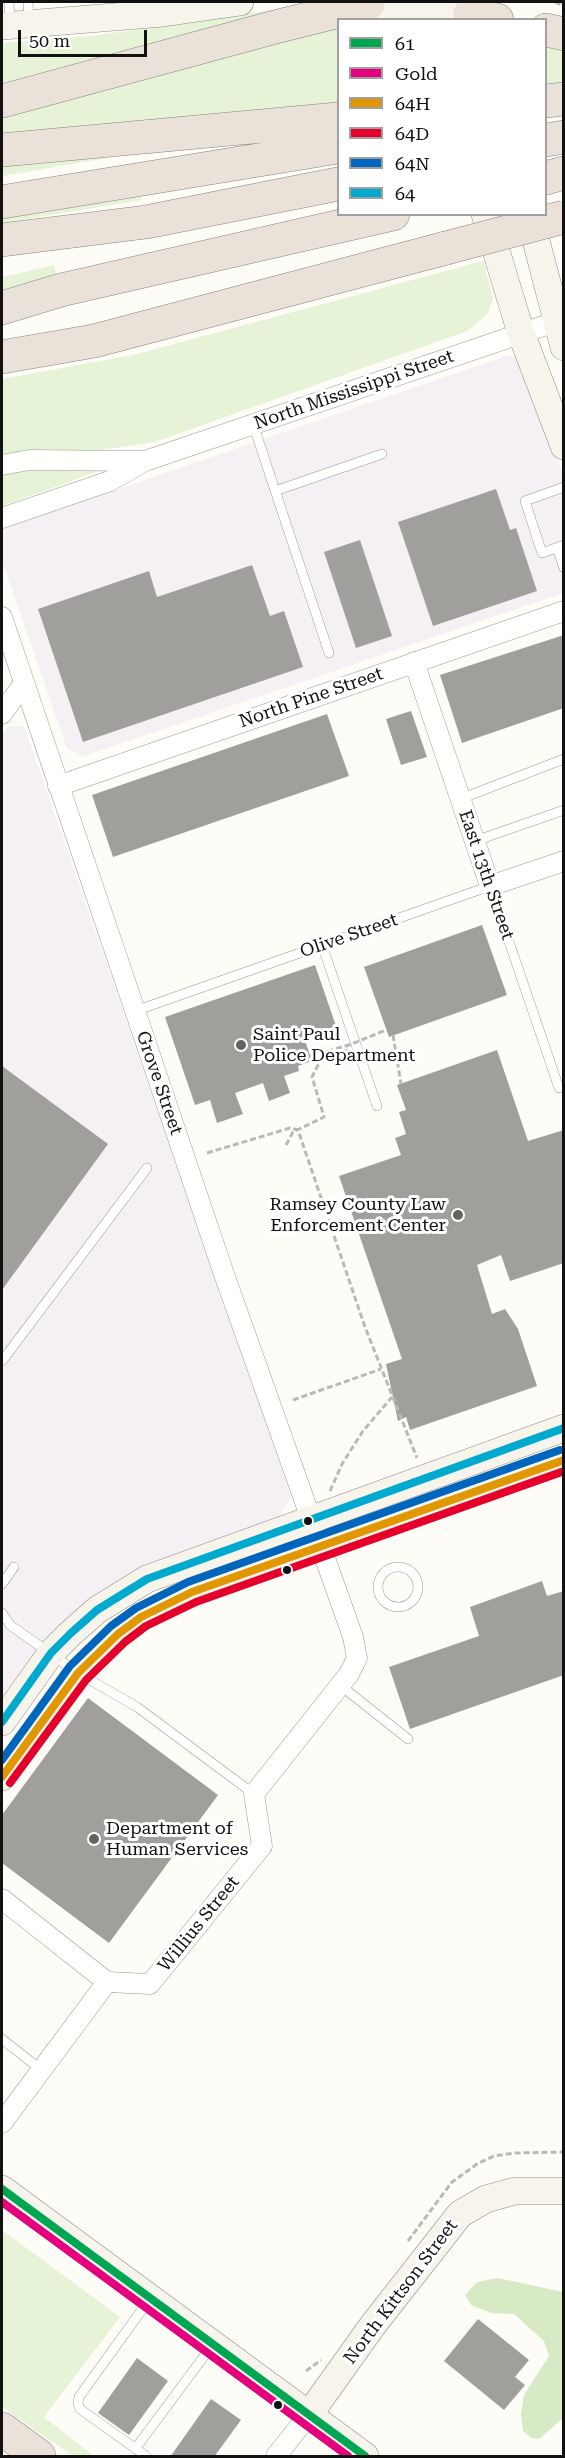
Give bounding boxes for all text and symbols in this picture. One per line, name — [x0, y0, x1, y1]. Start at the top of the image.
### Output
scale bar — [21, 18, 150, 56]
legend — [337, 18, 547, 216]
text: 50 m — [29, 30, 70, 51]
text: 61 — [395, 33, 415, 54]
text: Gold — [395, 63, 438, 84]
text: 64H — [395, 93, 430, 114]
text: 64D — [395, 123, 429, 144]
text: 64N — [395, 153, 430, 174]
text: 64 — [395, 183, 415, 204]
street label: North Mississippi Street — [251, 346, 457, 434]
street label: North Pine Street — [236, 663, 386, 733]
street label: East 13th Street — [454, 807, 518, 943]
street label: Olive Street — [297, 909, 401, 963]
place label: Saint Paul Police Department — [253, 1024, 415, 1066]
street label: Grove Street — [131, 1028, 187, 1138]
marker: Saint Paul Police Department — [234, 1038, 248, 1052]
place label: Ramsey County Law Enforcement Center — [270, 1194, 446, 1236]
marker: Ramsey County Law Enforcement Center — [451, 1208, 465, 1222]
unlabelled marker — [302, 1515, 314, 1527]
unlabelled marker — [281, 1564, 293, 1576]
place label: Department of Human Services — [106, 1818, 248, 1860]
marker: Department of Human Services — [87, 1832, 101, 1846]
street label: Willius Street — [154, 1872, 244, 1976]
street label: North Kittson Street — [340, 2215, 462, 2369]
unlabelled marker — [272, 2399, 284, 2411]

